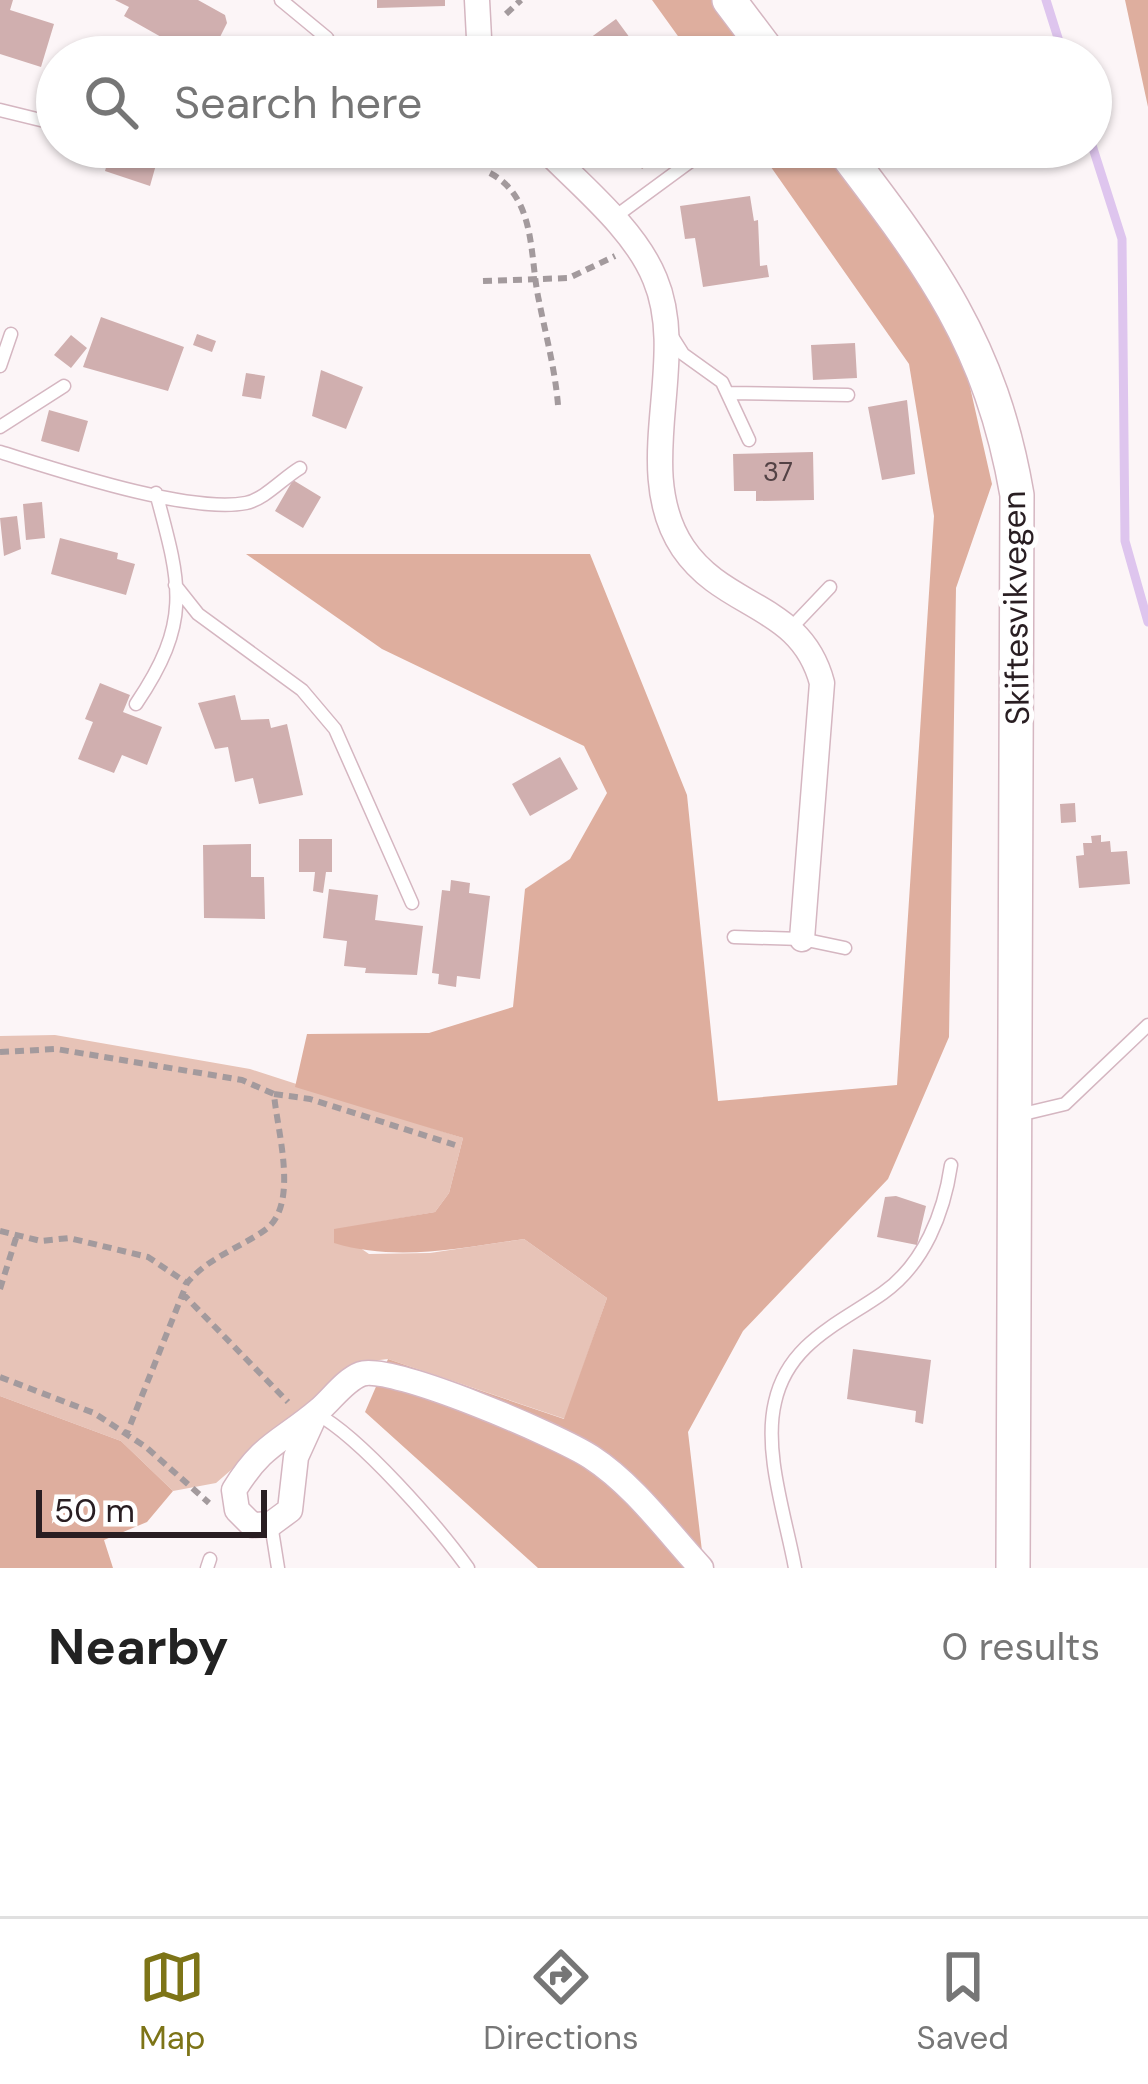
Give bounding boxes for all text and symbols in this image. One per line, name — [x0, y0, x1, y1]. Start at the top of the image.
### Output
search box — [36, 36, 1112, 168]
icon: search — [78, 69, 144, 135]
text: Search here — [174, 73, 422, 132]
house number: 37 — [763, 454, 793, 489]
street label: Skiftesvikvegen — [992, 490, 1039, 726]
scale bar — [36, 1484, 267, 1537]
text: 50 m — [54, 1489, 135, 1532]
text: Nearby — [48, 1613, 229, 1680]
text: 0 results — [942, 1621, 1100, 1672]
tab: Map — [139, 1944, 205, 2059]
tab: Directions — [483, 1944, 639, 2059]
tab: Saved — [917, 1944, 1009, 2059]

